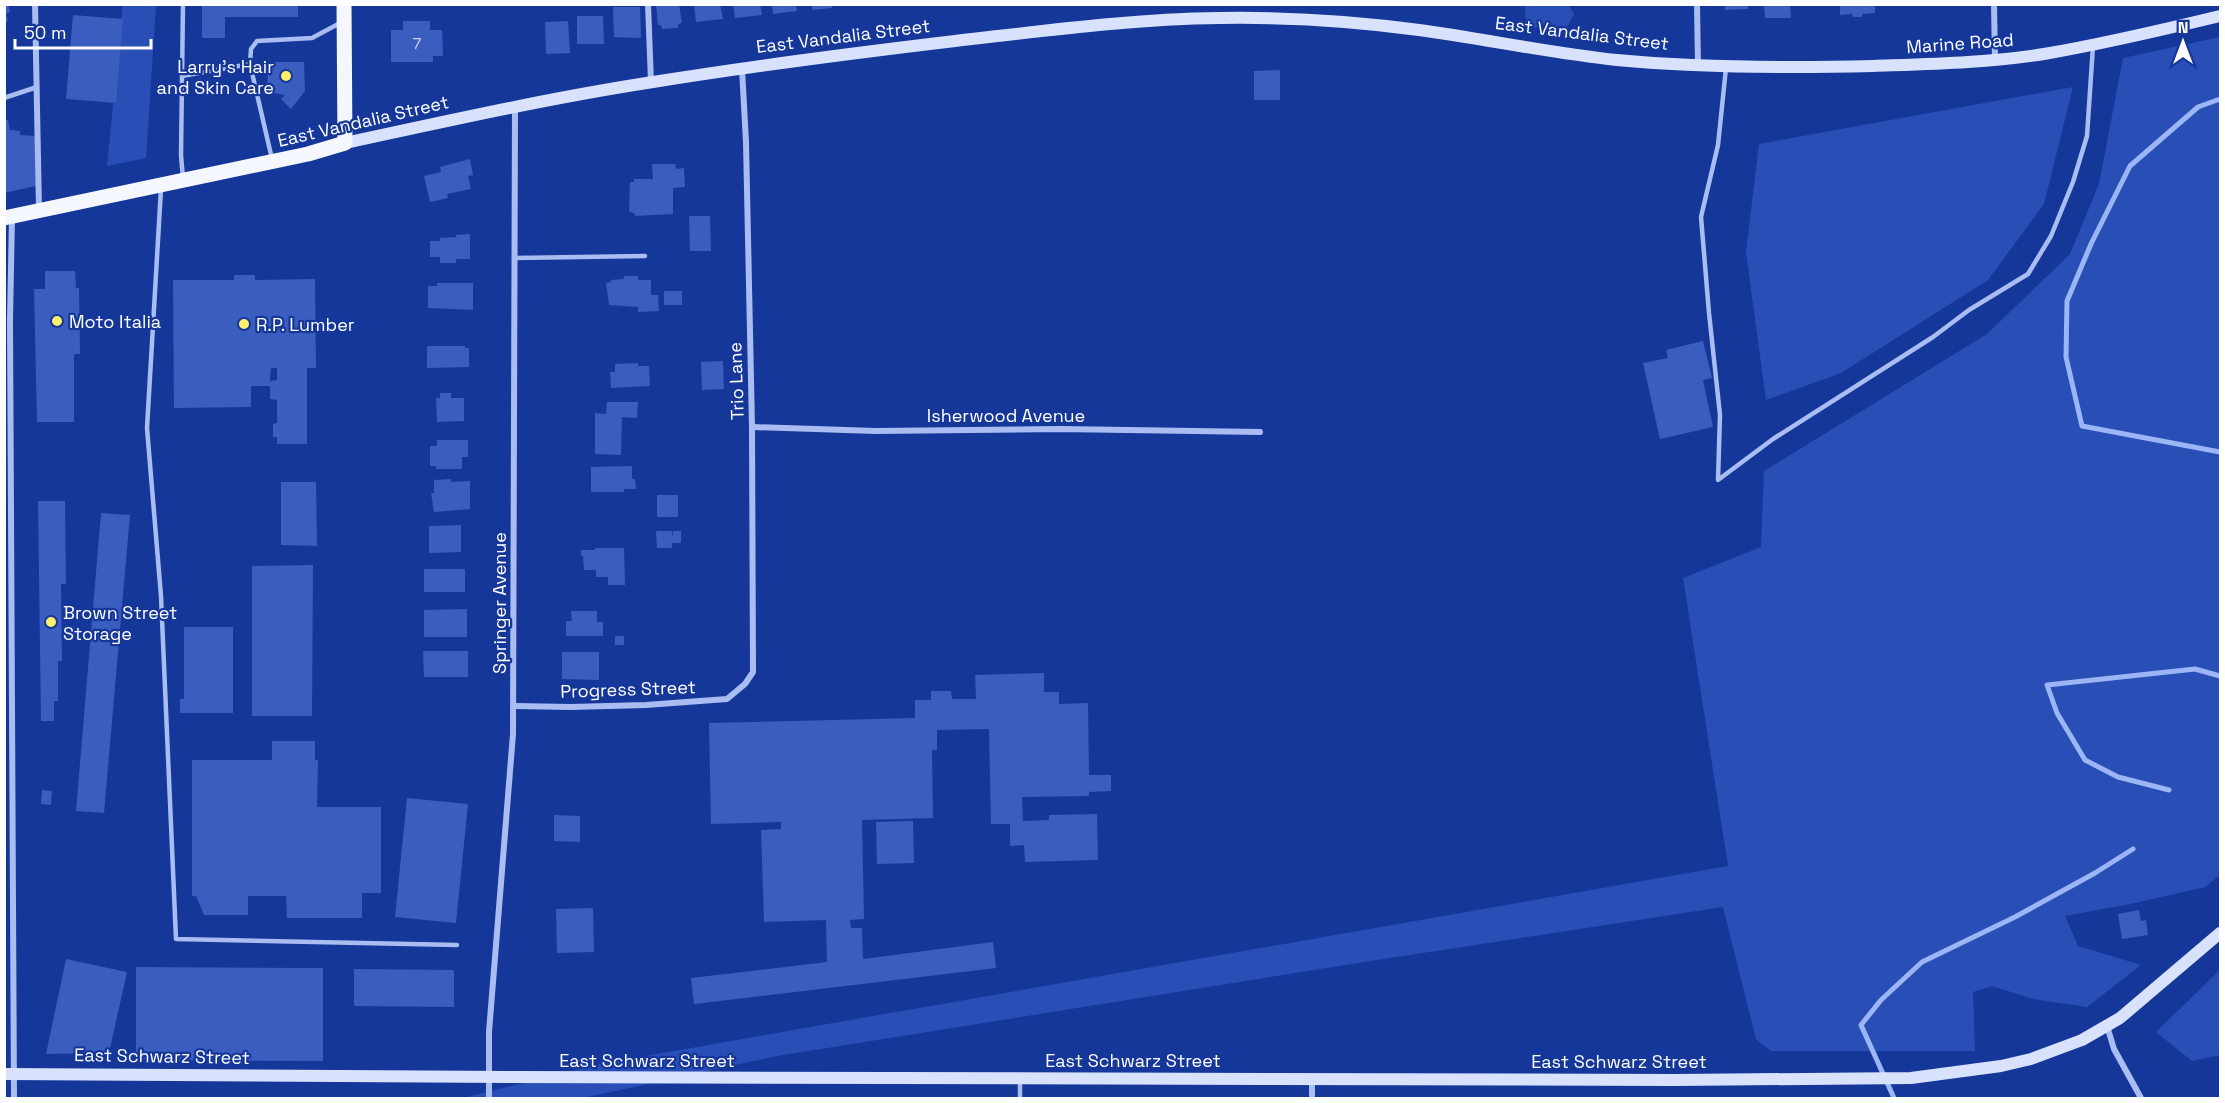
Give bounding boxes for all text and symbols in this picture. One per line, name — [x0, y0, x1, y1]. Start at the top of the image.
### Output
street label: East Vandalia Street — [1494, 11, 1670, 55]
scale bar — [15, 12, 152, 50]
north arrow — [2153, 12, 2213, 72]
street label: East Vandalia Street — [755, 14, 931, 58]
text: N — [2178, 17, 2188, 38]
text: 50 m — [24, 21, 66, 44]
street label: Marine Road — [1906, 28, 2014, 58]
house number: 7 — [413, 34, 421, 53]
place label: Larry's Hair and Skin Care — [157, 55, 274, 99]
marker: Larry's Hair and Skin Care — [279, 69, 293, 83]
street label: East Vandalia Street — [275, 90, 451, 152]
place label: Moto Italia — [69, 310, 161, 333]
place label: R.P. Lumber — [256, 313, 355, 336]
marker: Moto Italia — [50, 314, 64, 328]
marker: R.P. Lumber — [237, 317, 251, 331]
street label: Trio Lane — [723, 342, 749, 420]
street label: Isherwood Avenue — [927, 404, 1085, 427]
street label: Springer Avenue — [488, 532, 511, 674]
place label: Brown Street Storage — [63, 601, 177, 645]
marker: Brown Street Storage — [44, 615, 58, 629]
street label: Progress Street — [560, 675, 696, 703]
street label: East Schwarz Street — [74, 1043, 250, 1069]
street label: East Schwarz Street — [559, 1049, 735, 1072]
street label: East Schwarz Street — [1045, 1049, 1221, 1072]
street label: East Schwarz Street — [1531, 1050, 1707, 1073]

